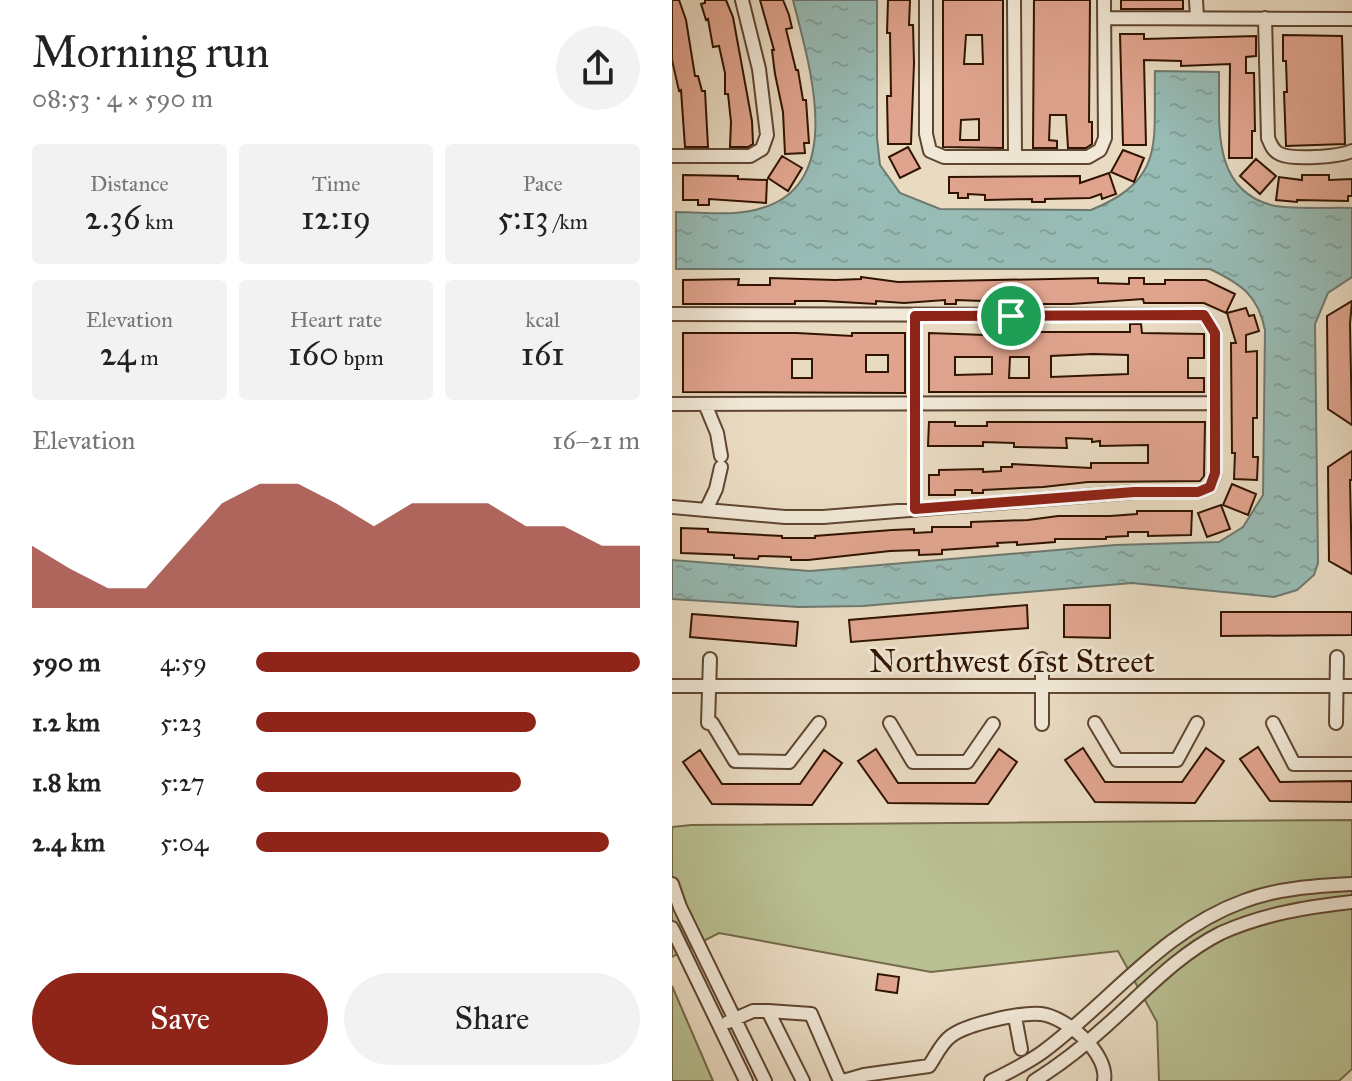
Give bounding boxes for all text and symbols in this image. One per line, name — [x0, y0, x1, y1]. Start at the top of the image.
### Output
text: Morning run — [32, 25, 269, 79]
button: share — [556, 26, 640, 110]
text: 08:53 · 4 × 590 m — [32, 82, 213, 114]
text: Distance — [90, 170, 169, 197]
text: Time — [312, 170, 360, 197]
text: Pace — [523, 170, 563, 197]
text: 2.36 — [85, 197, 140, 238]
text: 12:19 — [301, 197, 371, 238]
text: 5:13 — [497, 197, 549, 238]
text: km — [140, 208, 174, 235]
text: /km — [549, 208, 588, 235]
pin — [977, 282, 1045, 350]
icon: arrive — [989, 294, 1033, 338]
text: Elevation — [86, 306, 173, 333]
text: Heart rate — [290, 306, 382, 333]
text: kcal — [525, 306, 560, 333]
text: 24 — [100, 333, 136, 374]
text: 160 — [288, 333, 339, 374]
text: 161 — [521, 333, 565, 374]
text: m — [136, 344, 159, 371]
text: bpm — [339, 344, 384, 371]
text: Elevation — [32, 424, 135, 456]
text: 16–21 m — [552, 424, 640, 456]
street label: Northwest 61st Street — [869, 642, 1155, 681]
text: 590 m — [32, 646, 101, 678]
text: 4:59 — [160, 646, 207, 678]
text: 1.2 km — [32, 706, 100, 738]
text: 5:23 — [160, 706, 202, 738]
text: 1.8 km — [32, 766, 101, 798]
text: 5:27 — [160, 766, 205, 798]
text: 2.4 km — [32, 826, 105, 858]
text: 5:04 — [160, 826, 208, 858]
button: Save — [32, 973, 328, 1065]
button: Share — [344, 973, 640, 1065]

